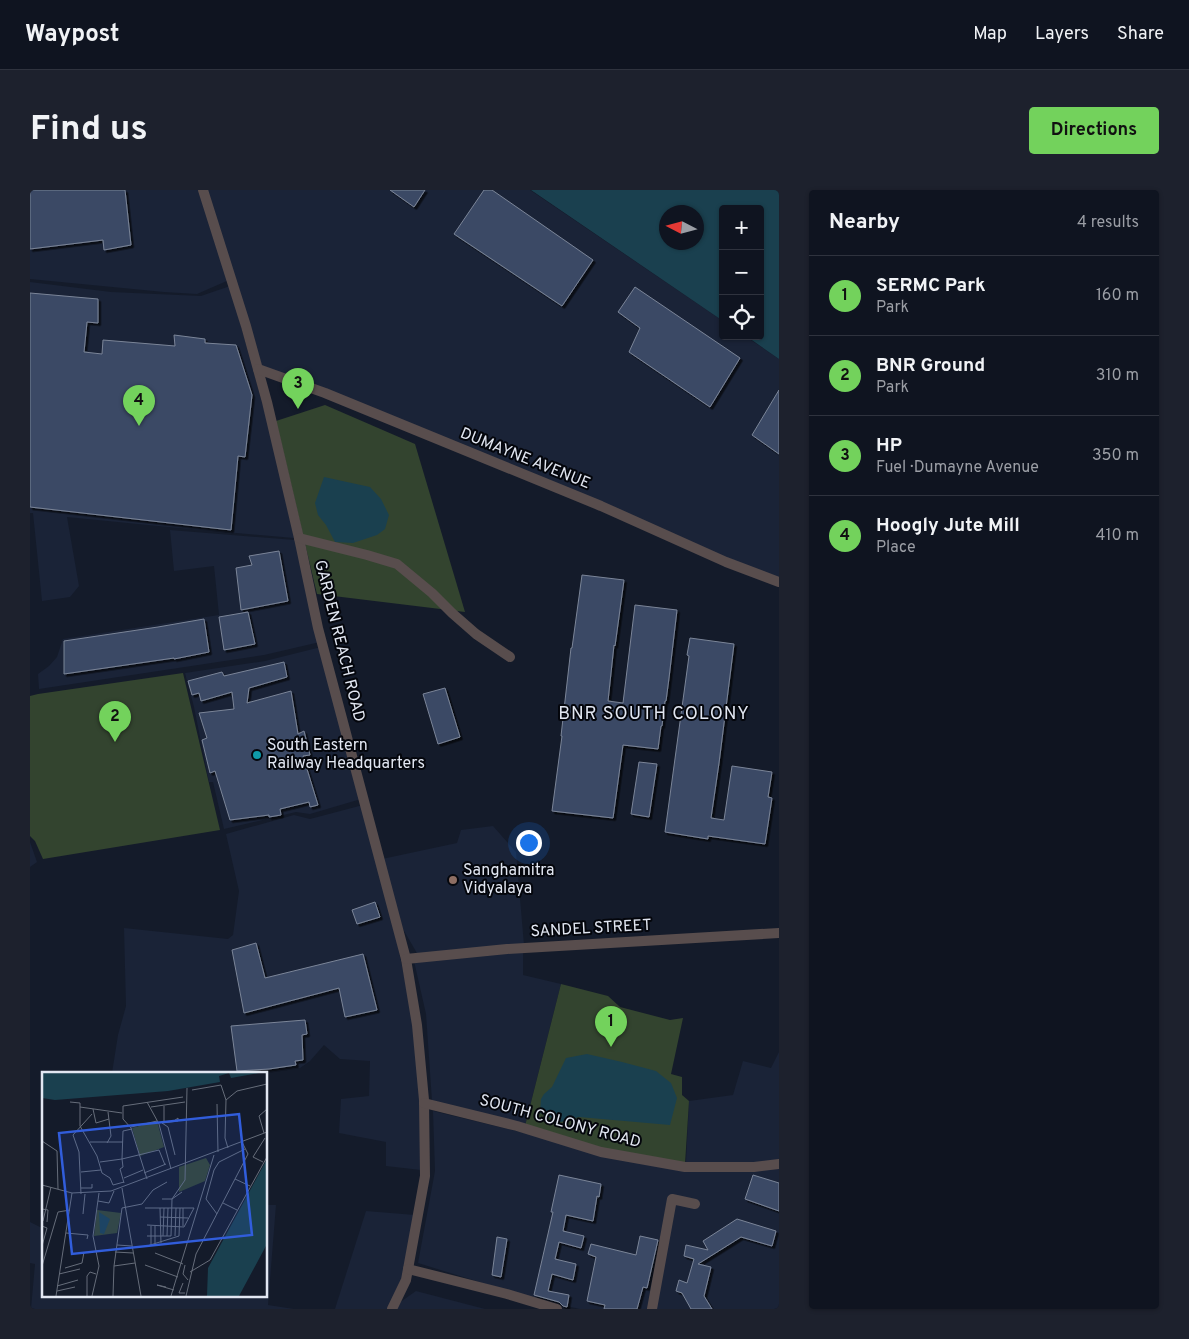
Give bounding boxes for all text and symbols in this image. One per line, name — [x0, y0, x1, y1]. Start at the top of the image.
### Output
text: Waypost — [25, 20, 119, 50]
text: Map — [973, 23, 1007, 46]
text: Layers — [1035, 23, 1089, 46]
text: Share — [1117, 23, 1164, 46]
button: Directions — [1029, 107, 1159, 154]
text: Find us — [30, 108, 148, 152]
north arrow — [659, 205, 704, 250]
map controls — [719, 205, 764, 340]
button: + — [719, 205, 764, 250]
text: Nearby — [829, 209, 900, 236]
text: 4 results — [1077, 213, 1139, 233]
button: − — [719, 250, 764, 295]
text: SERMC Park — [876, 274, 986, 298]
text: 1 — [842, 286, 848, 306]
text: 160 m — [1096, 286, 1139, 306]
button: locate — [719, 295, 764, 340]
text: Park — [876, 298, 909, 318]
text: BNR Ground — [876, 354, 985, 378]
text: 2 — [840, 366, 850, 386]
text: 310 m — [1096, 366, 1139, 386]
pin: 3 — [282, 368, 314, 409]
text: Park — [876, 378, 909, 398]
pin: 4 — [123, 385, 155, 426]
street label: DUMAYNE AVENUE — [457, 424, 593, 494]
text: HP — [876, 434, 902, 458]
text: 3 — [840, 446, 850, 466]
text: 350 m — [1092, 446, 1139, 466]
text: Fuel · Dumayne Avenue — [876, 458, 1039, 478]
text: Hoogly Jute Mill — [876, 514, 1020, 538]
text: 4 — [840, 526, 850, 546]
text: 410 m — [1096, 526, 1139, 546]
text: Place — [876, 538, 916, 558]
street label: GARDEN REACH ROAD — [309, 558, 369, 724]
pin: 2 — [99, 701, 131, 742]
district label: BNR SOUTH COLONY — [558, 703, 750, 726]
place label: South Eastern Railway Headquarters — [267, 736, 425, 774]
marker: South Eastern Railway Headquarters — [251, 749, 263, 761]
your location — [516, 830, 542, 856]
place label: Sanghamitra Vidyalaya — [463, 861, 555, 899]
marker: Sanghamitra Vidyalaya — [447, 874, 459, 886]
street label: SANDEL STREET — [530, 916, 652, 942]
pin: 1 — [595, 1006, 627, 1047]
inset map — [42, 1072, 268, 1296]
street label: SOUTH COLONY ROAD — [477, 1091, 643, 1153]

